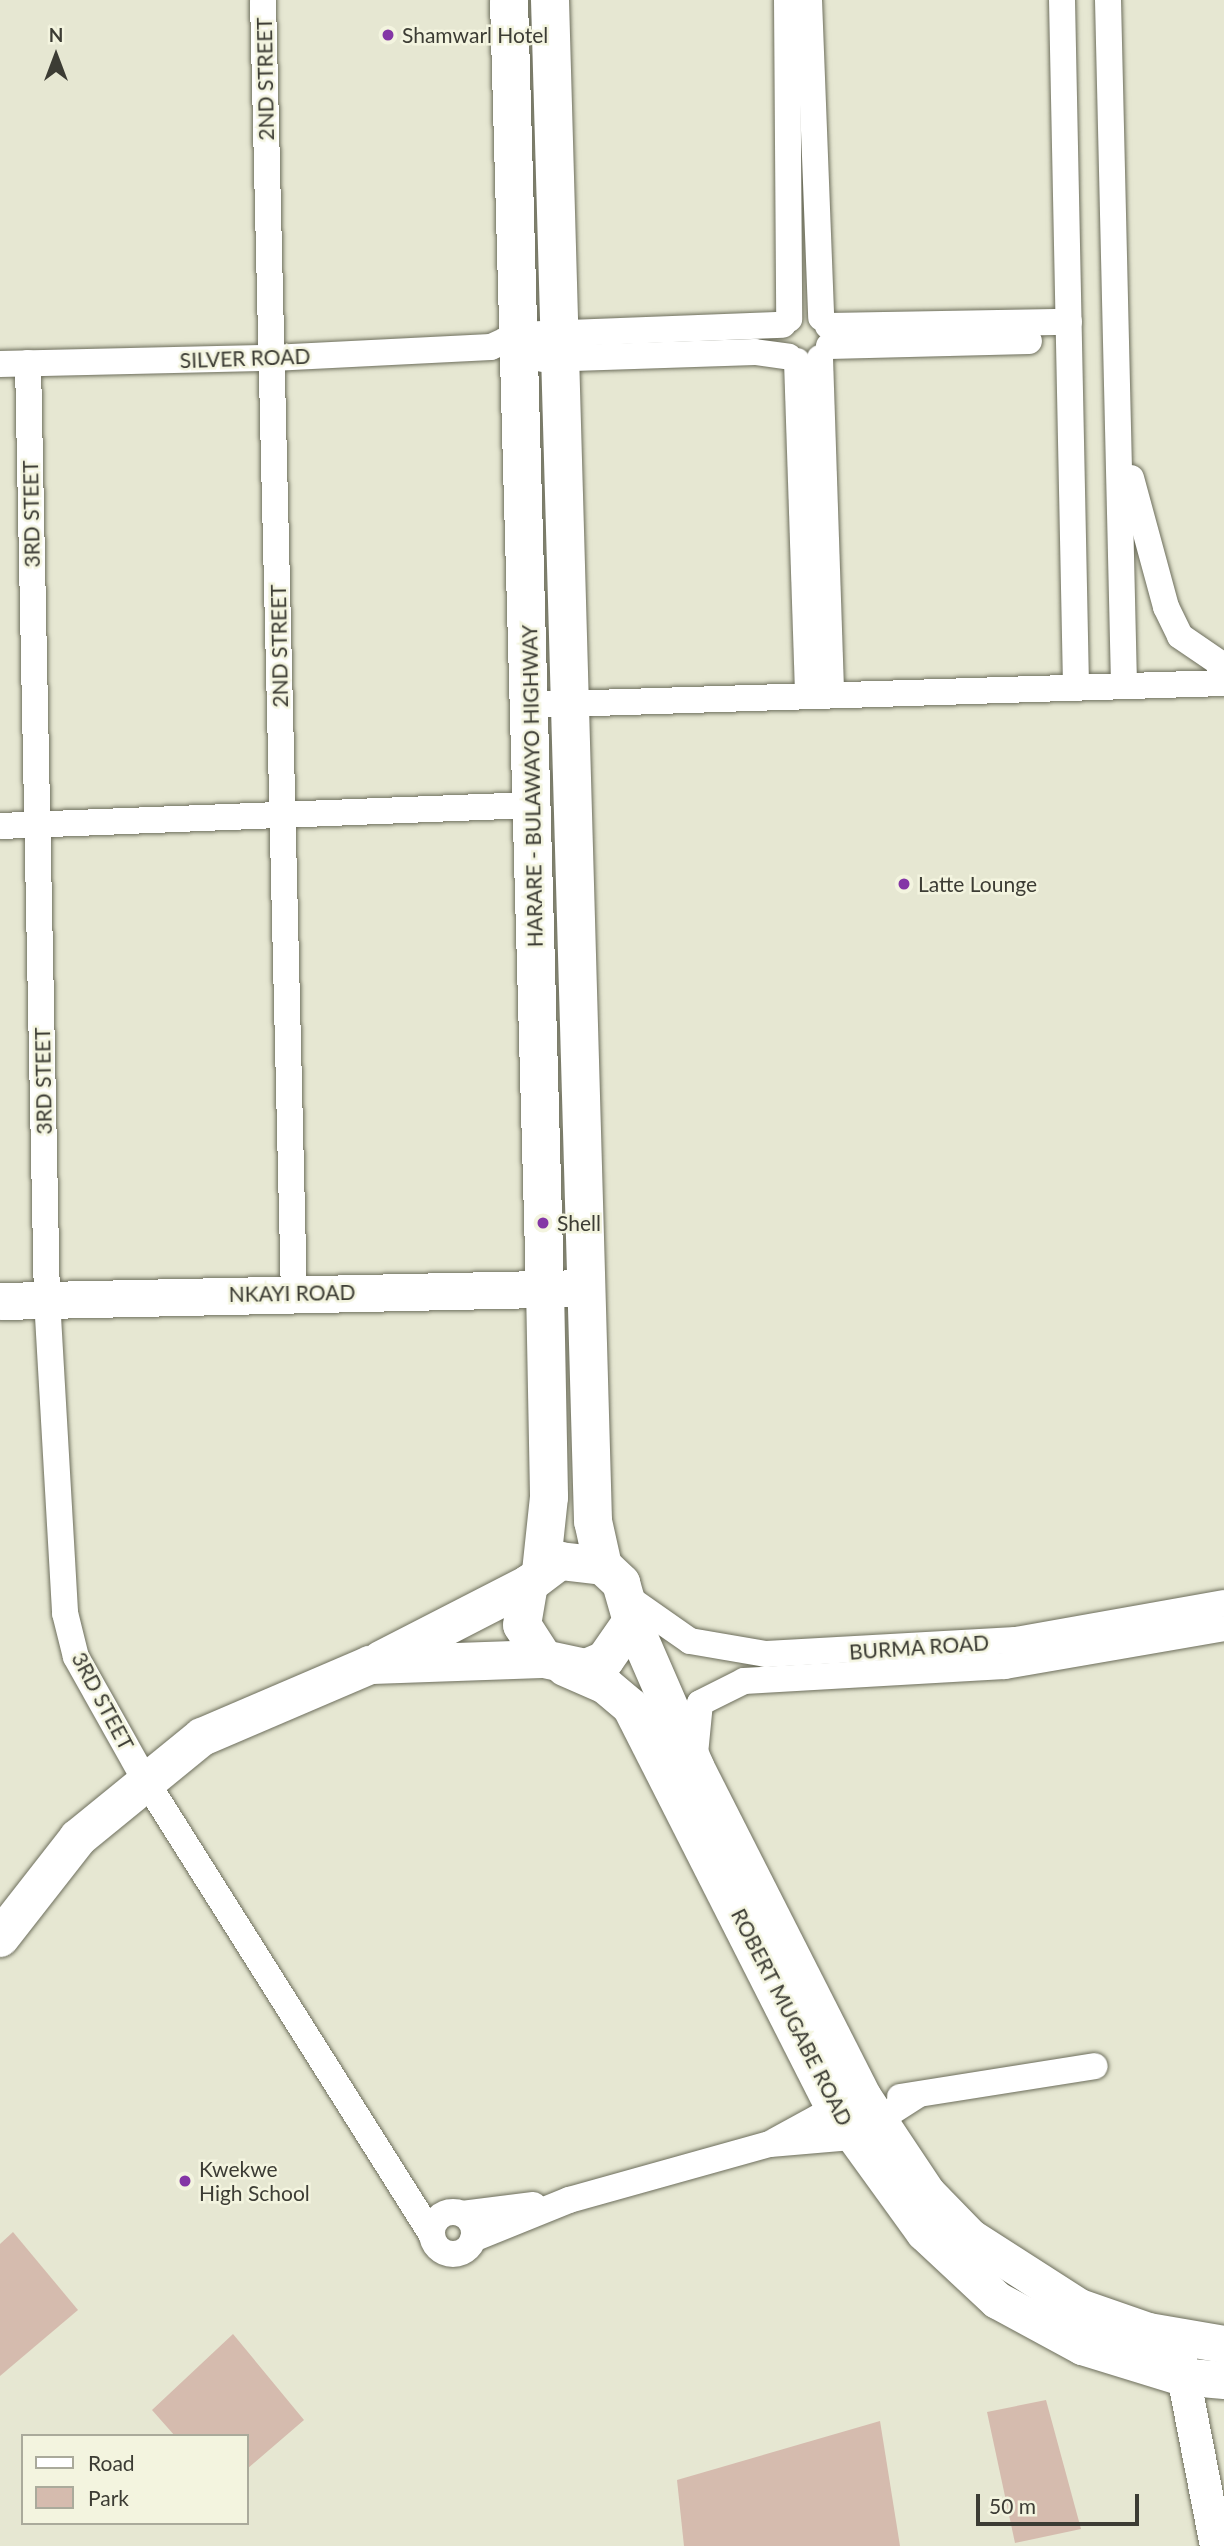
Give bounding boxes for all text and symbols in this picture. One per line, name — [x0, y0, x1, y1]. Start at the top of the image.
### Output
street label: 2ND STREET — [251, 17, 279, 141]
north arrow — [21, 21, 91, 91]
place label: Shamwarl Hotel — [402, 22, 548, 48]
text: N — [49, 23, 63, 46]
marker: Shamwarl Hotel — [380, 27, 396, 43]
street label: SILVER ROAD — [179, 343, 311, 373]
street label: 3RD STEET — [17, 460, 45, 568]
street label: 2ND STREET — [265, 584, 293, 708]
street label: HARARE - BULAWAYO HIGHWAY — [517, 624, 547, 948]
place label: Latte Lounge — [918, 871, 1037, 897]
marker: Latte Lounge — [896, 876, 912, 892]
street label: 3RD STEET — [29, 1027, 57, 1135]
place label: Shell — [557, 1210, 601, 1236]
marker: Shell — [535, 1215, 551, 1231]
street label: NKAYI ROAD — [228, 1279, 356, 1307]
street label: BURMA ROAD — [848, 1630, 990, 1664]
street label: 3RD STEET — [67, 1648, 139, 1754]
street label: ROBERT MUGABE ROAD — [726, 1904, 858, 2130]
place label: Kwekwe High School — [199, 2156, 310, 2206]
marker: Kwekwe High School — [177, 2173, 193, 2189]
legend — [21, 2434, 248, 2525]
text: Road — [88, 2450, 135, 2475]
scale bar — [979, 2480, 1142, 2524]
text: Park — [88, 2485, 129, 2510]
text: 50 m — [989, 2493, 1036, 2518]

